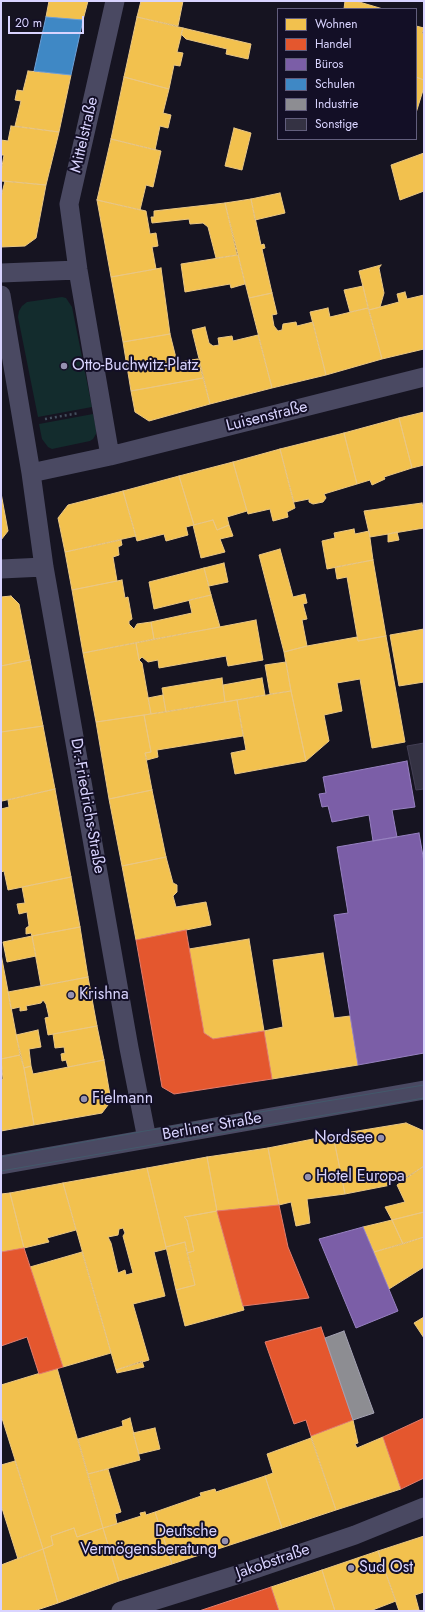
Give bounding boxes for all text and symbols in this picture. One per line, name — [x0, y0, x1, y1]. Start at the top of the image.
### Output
scale bar — [10, 8, 86, 34]
legend — [277, 8, 417, 140]
text: 20 m — [15, 14, 42, 32]
text: Wohnen — [315, 15, 358, 33]
text: Handel — [315, 35, 351, 53]
text: Büros — [315, 55, 343, 73]
text: Schulen — [315, 75, 355, 93]
street label: Mittelstraße — [67, 95, 103, 175]
text: Industrie — [315, 95, 359, 113]
text: Sonstige — [315, 115, 358, 133]
place label: Otto-Buchwitz-Platz — [72, 356, 199, 376]
marker: Otto-Buchwitz-Platz — [59, 361, 69, 371]
street label: Luisenstraße — [224, 398, 310, 436]
street label: Dr.-Friedrichs-Straße — [66, 737, 108, 875]
place label: Krishna — [79, 985, 129, 1005]
marker: Krishna — [66, 990, 76, 1000]
place label: Fielmann — [92, 1089, 153, 1109]
marker: Fielmann — [79, 1094, 89, 1104]
street label: Berliner Straße — [161, 1109, 263, 1145]
place label: Nordsee — [314, 1128, 373, 1148]
marker: Nordsee — [376, 1133, 386, 1143]
place label: Hotel Europa — [316, 1167, 405, 1187]
marker: Hotel Europa — [303, 1172, 313, 1182]
place label: Deutsche Vermögensberatung — [80, 1522, 217, 1560]
marker: Deutsche Vermögensberatung — [220, 1536, 230, 1546]
street label: Jakobstraße — [233, 1540, 313, 1584]
place label: Sud Ost — [359, 1558, 413, 1578]
marker: Sud Ost — [346, 1563, 356, 1573]

